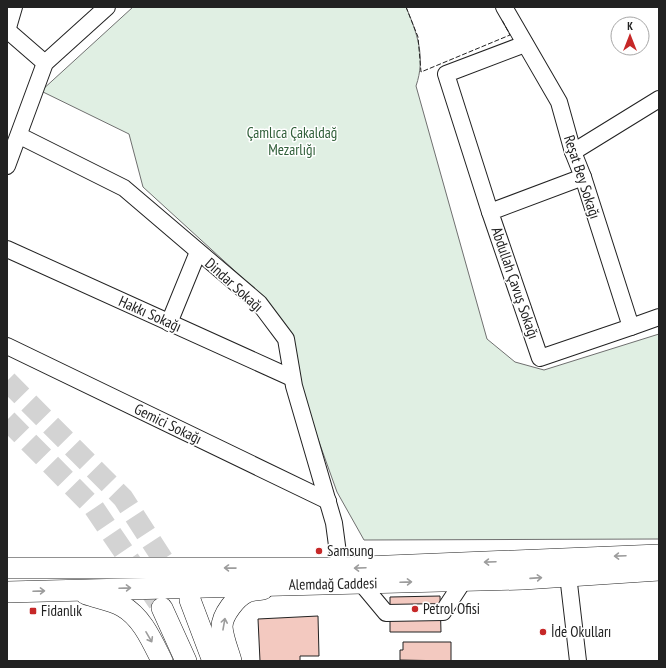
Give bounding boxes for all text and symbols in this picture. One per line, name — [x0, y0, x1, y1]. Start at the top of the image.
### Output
north arrow — [610, 16, 650, 56]
text: K — [627, 19, 633, 33]
park label: Çamlıca Çakaldağ Mezarlığı — [247, 123, 337, 159]
street label: Reşat Bey Sokağı — [560, 133, 605, 221]
street label: Abdullah Çavuş Sokağı — [487, 224, 544, 341]
street label: Dindar Sokağı — [201, 253, 267, 316]
street label: Hakkı Sokağı — [116, 291, 184, 336]
street label: Gemici Sokağı — [131, 399, 205, 448]
place label: Samsung — [327, 541, 374, 560]
marker: Samsung — [314, 546, 324, 556]
one-way arrow — [614, 553, 627, 560]
one-way arrow — [484, 558, 497, 566]
one-way arrow — [354, 564, 367, 571]
one-way arrow — [224, 565, 237, 572]
street label: Alemdağ Caddesi — [288, 573, 378, 594]
one-way arrow — [529, 574, 542, 581]
one-way arrow — [399, 578, 412, 585]
one-way arrow — [118, 584, 131, 592]
one-way arrow — [32, 587, 45, 594]
place label: Petrol Ofisi — [423, 599, 480, 618]
place label: Fidanlık — [41, 601, 82, 620]
marker: Petrol Ofisi — [410, 604, 420, 614]
marker: Fidanlık — [28, 606, 38, 616]
one-way arrow — [220, 617, 228, 630]
place label: İde Okulları — [551, 622, 611, 641]
marker: İde Okulları — [538, 627, 548, 637]
one-way arrow — [146, 631, 154, 643]

